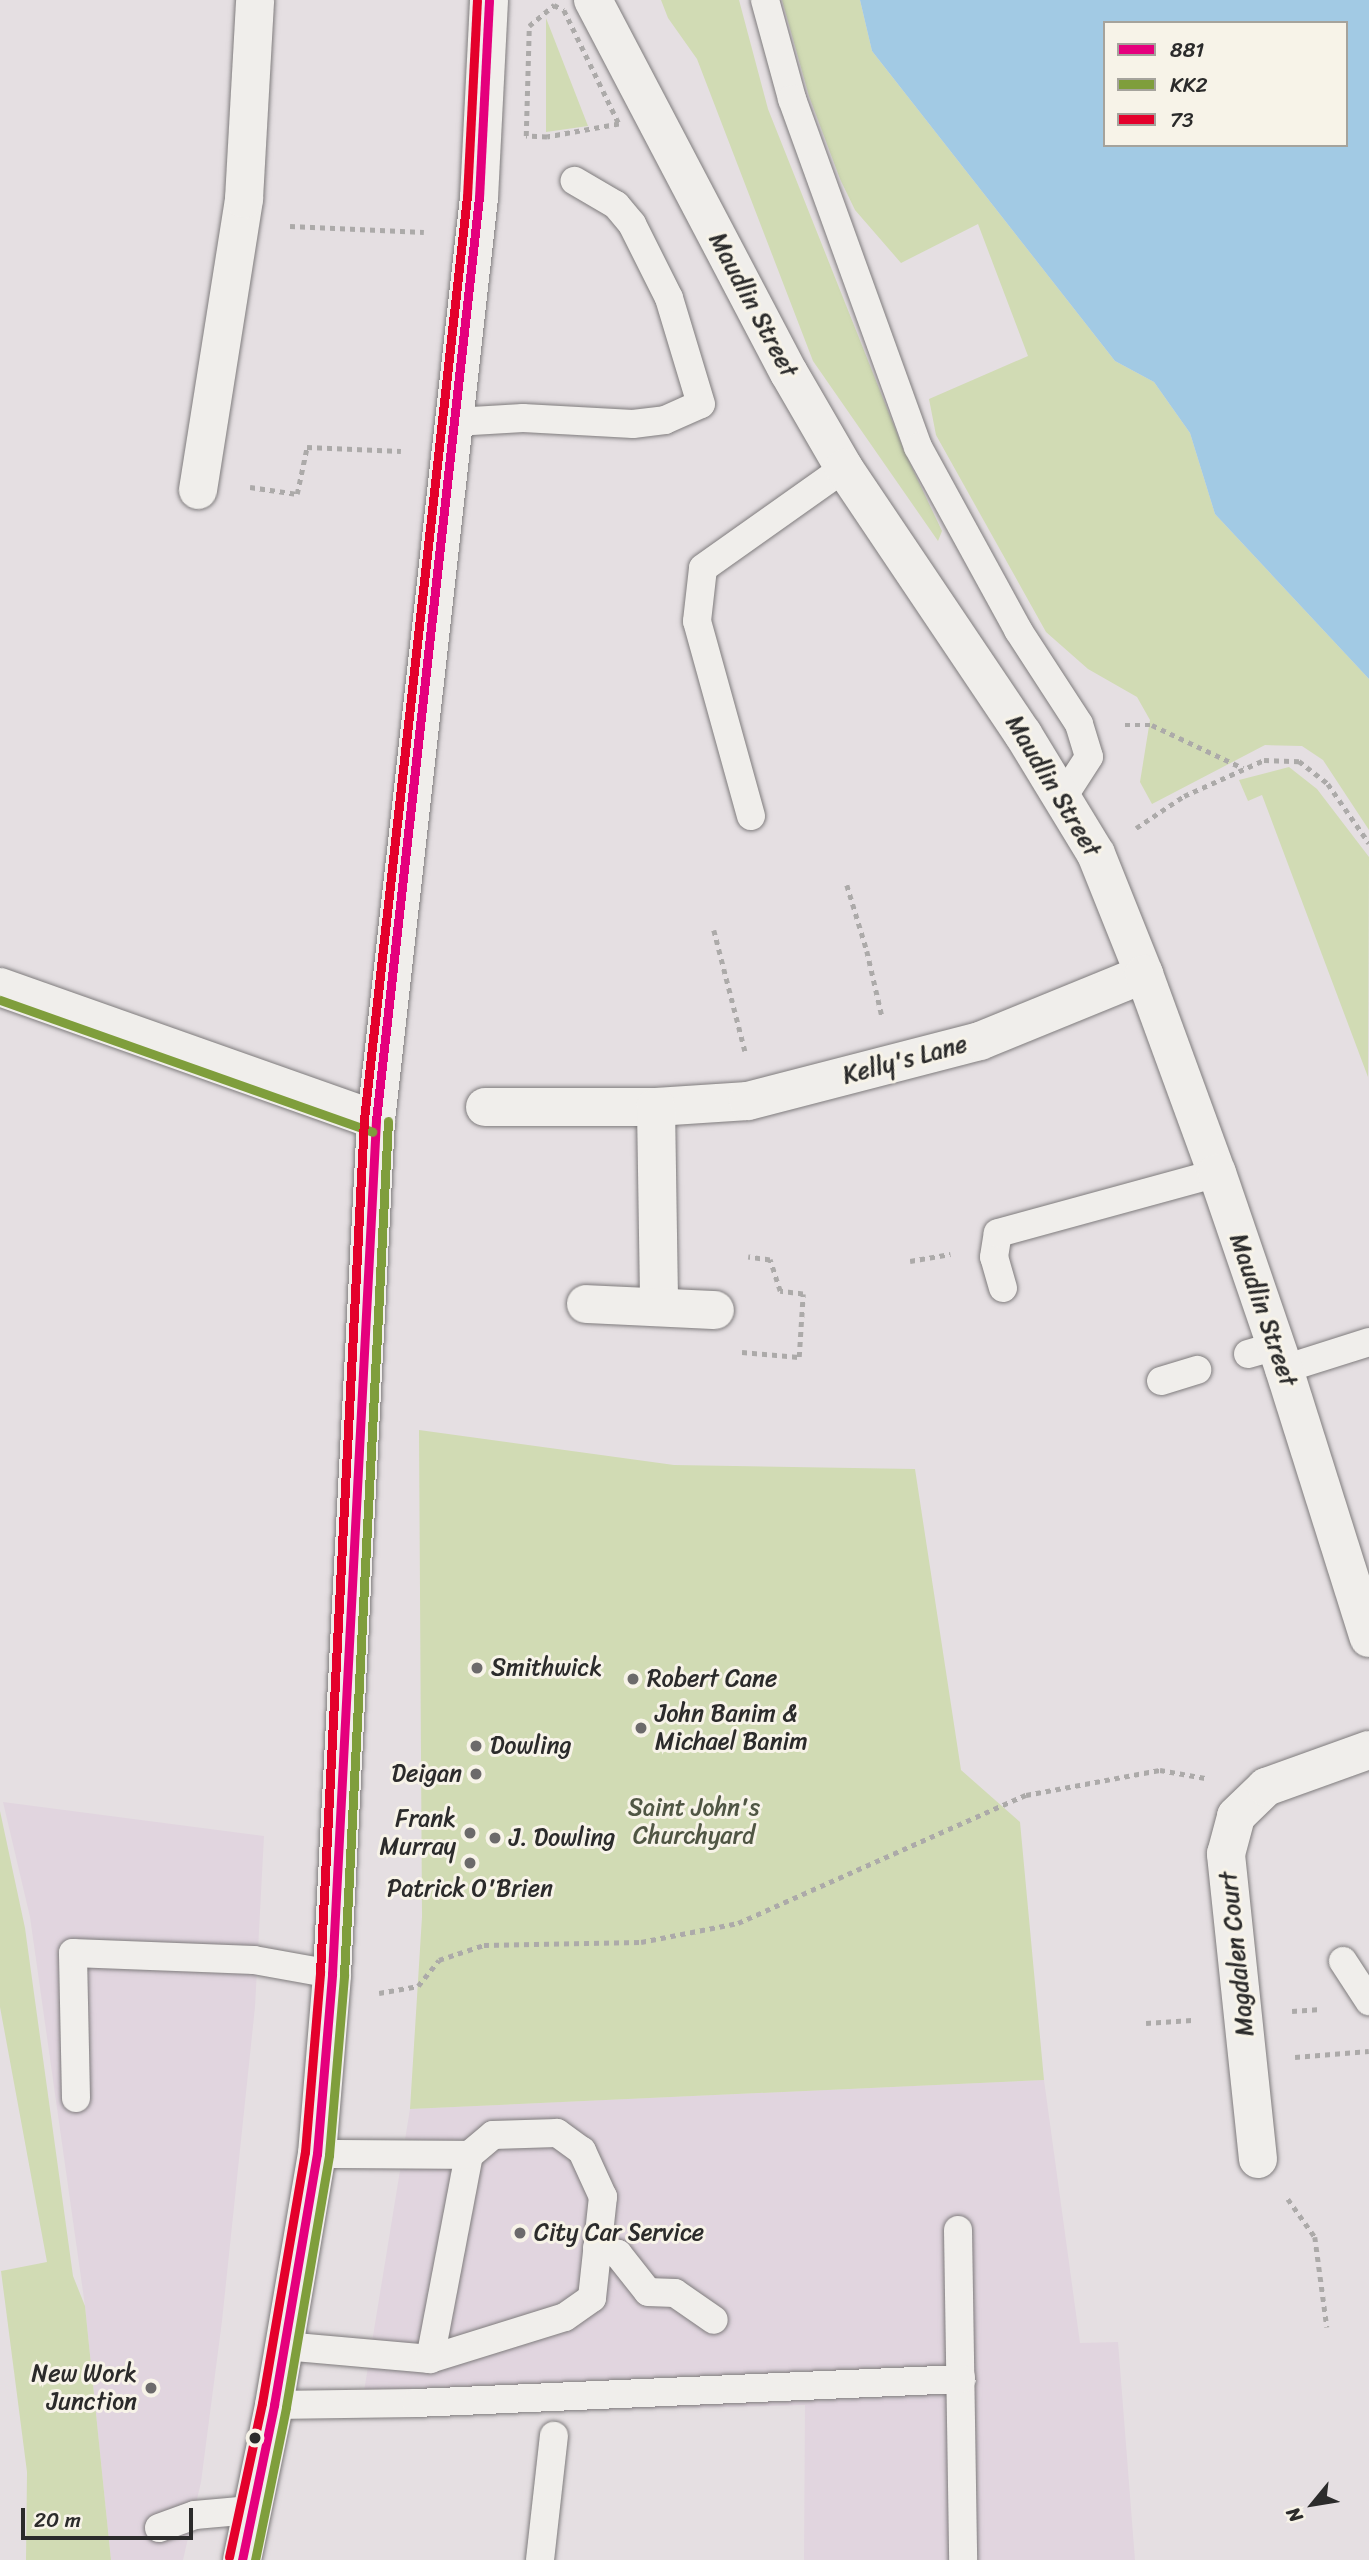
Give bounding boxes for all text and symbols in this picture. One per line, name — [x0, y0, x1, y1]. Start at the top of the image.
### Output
legend — [1103, 21, 1348, 147]
text: 881 — [1170, 31, 1204, 69]
text: KK2 — [1170, 66, 1208, 104]
text: 73 — [1170, 101, 1194, 139]
street label: Maudlin Street — [703, 228, 803, 382]
street label: Maudlin Street — [1000, 710, 1106, 862]
street label: Kelly's Lane — [840, 1030, 970, 1090]
street label: Maudlin Street — [1223, 1230, 1303, 1390]
place label: Smithwick — [491, 1654, 602, 1682]
marker: Smithwick — [469, 1660, 485, 1676]
place label: Robert Cane — [647, 1665, 777, 1693]
marker: Robert Cane — [625, 1671, 641, 1687]
place label: John Banim & Michael Banim — [655, 1700, 808, 1756]
marker: John Banim & Michael Banim — [633, 1720, 649, 1736]
place label: Dowling — [490, 1732, 572, 1760]
marker: Dowling — [468, 1738, 484, 1754]
place label: Deigan — [392, 1760, 462, 1788]
marker: Deigan — [468, 1766, 484, 1782]
park label: Saint John's Churchyard — [628, 1794, 760, 1850]
place label: Frank Murray — [380, 1805, 456, 1861]
place label: J. Dowling — [509, 1824, 615, 1852]
marker: Frank Murray — [462, 1825, 478, 1841]
marker: J. Dowling — [487, 1830, 503, 1846]
marker: Patrick O'Brien — [462, 1855, 478, 1871]
street label: Magdalen Court — [1214, 1870, 1260, 2038]
place label: Patrick O'Brien — [387, 1875, 553, 1903]
place label: City Car Service — [534, 2219, 706, 2247]
marker: City Car Service — [512, 2225, 528, 2241]
place label: New Work Junction — [32, 2360, 137, 2416]
marker: New Work Junction — [143, 2380, 159, 2396]
unlabelled marker — [248, 2431, 262, 2445]
north arrow — [1278, 2469, 1348, 2539]
scale bar — [24, 2494, 196, 2538]
text: 20 m — [34, 2501, 81, 2539]
text: N — [1277, 2501, 1312, 2529]

